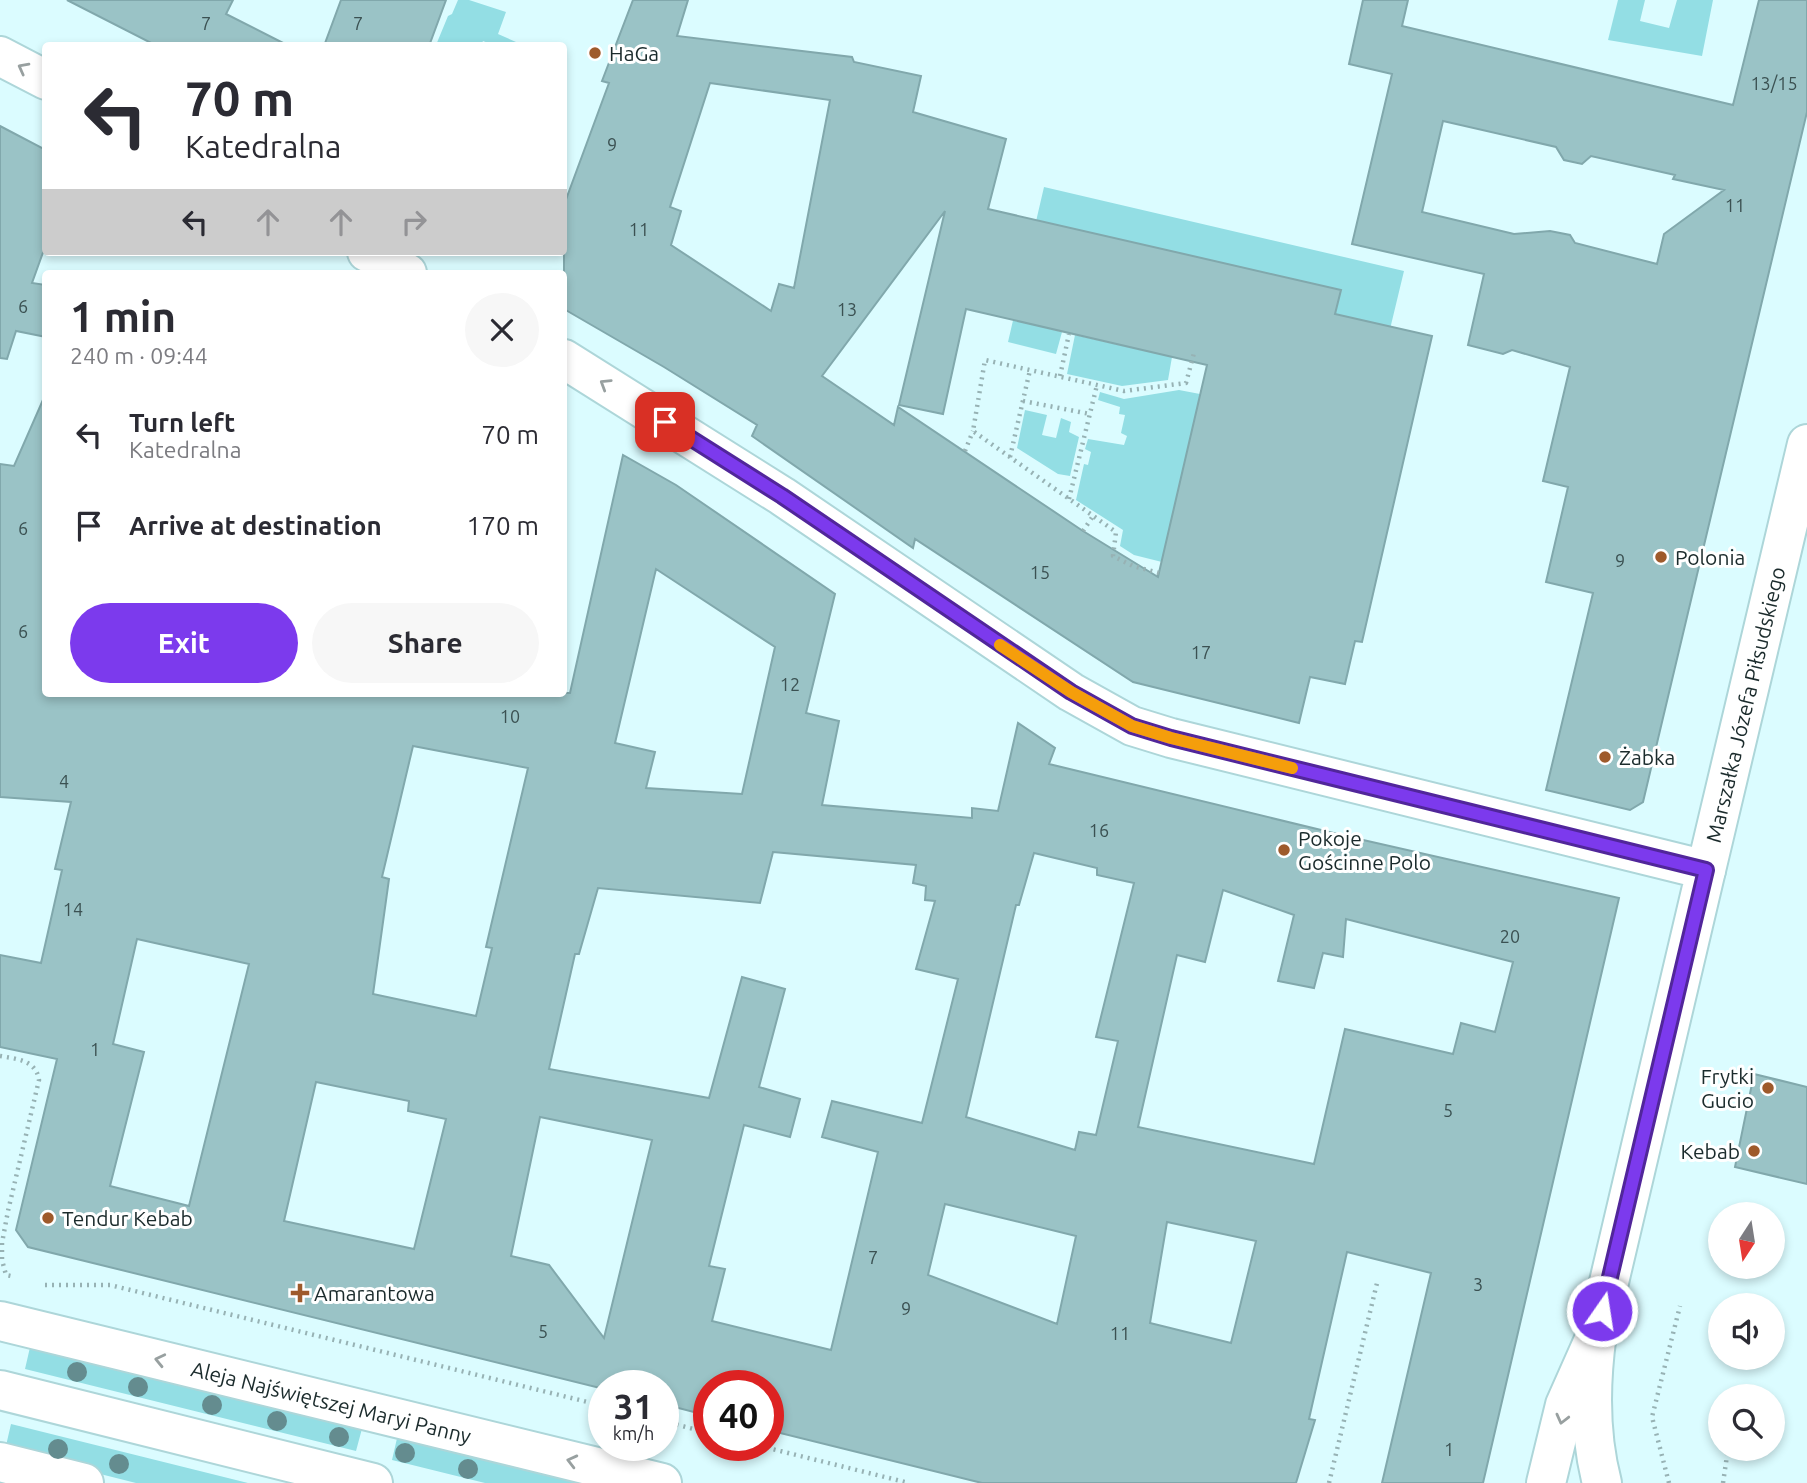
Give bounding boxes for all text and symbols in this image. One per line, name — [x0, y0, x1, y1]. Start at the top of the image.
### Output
house number: 7 — [201, 13, 211, 33]
house number: 7 — [353, 13, 363, 33]
place label: HaGa — [609, 41, 659, 65]
marker: HaGa — [587, 45, 603, 61]
one-way arrow — [18, 63, 30, 76]
icon: left — [70, 70, 161, 161]
text: 70 m — [185, 70, 294, 125]
house number: 13/15 — [1750, 73, 1798, 93]
text: Katedralna — [185, 128, 341, 164]
house number: 9 — [607, 134, 617, 154]
house number: 11 — [1725, 195, 1745, 215]
icon: left — [176, 203, 214, 241]
icon: ahead — [249, 203, 287, 241]
icon: ahead — [322, 203, 360, 241]
icon: right — [395, 203, 433, 241]
house number: 11 — [629, 219, 649, 239]
text: 1 min — [70, 293, 176, 340]
button: close — [465, 293, 539, 367]
house number: 6 — [18, 296, 28, 316]
house number: 13 — [837, 299, 857, 319]
text: 240 m · 09:44 — [70, 343, 208, 368]
one-way arrow — [600, 379, 613, 392]
pin — [635, 392, 695, 452]
icon: arrive — [646, 403, 684, 441]
text: Turn left — [129, 408, 235, 437]
icon: left — [70, 416, 108, 454]
text: 70 m — [481, 420, 539, 449]
text: Katedralna — [129, 437, 241, 462]
icon: arrive — [70, 507, 108, 545]
text: Arrive at destination — [129, 511, 382, 540]
text: 170 m — [467, 511, 539, 540]
house number: 6 — [18, 518, 28, 538]
place label: Polonia — [1675, 545, 1745, 569]
marker: Polonia — [1653, 549, 1669, 565]
house number: 9 — [1615, 550, 1625, 570]
house number: 15 — [1030, 562, 1050, 582]
street label: Marszałka Józefa Piłsudskiego — [1701, 564, 1790, 845]
button: Exit — [70, 603, 298, 683]
button: Share — [312, 603, 539, 683]
house number: 6 — [18, 621, 28, 641]
house number: 17 — [1191, 642, 1211, 662]
house number: 12 — [780, 674, 800, 694]
house number: 10 — [500, 706, 520, 726]
place label: Żabka — [1619, 745, 1675, 769]
marker: Żabka — [1597, 749, 1613, 765]
house number: 4 — [59, 771, 69, 791]
house number: 16 — [1089, 820, 1109, 840]
place label: Pokoje Gościnne Polo — [1298, 826, 1431, 874]
marker: Pokoje Gościnne Polo — [1276, 842, 1292, 858]
house number: 14 — [63, 899, 83, 919]
house number: 20 — [1500, 926, 1520, 946]
house number: 1 — [90, 1039, 100, 1059]
place label: Frytki Gucio — [1701, 1064, 1754, 1112]
marker: Frytki Gucio — [1760, 1080, 1776, 1096]
house number: 5 — [1443, 1100, 1453, 1120]
place label: Kebab — [1681, 1139, 1740, 1163]
marker: Kebab — [1746, 1143, 1762, 1159]
north arrow — [1708, 1202, 1785, 1279]
map controls — [1708, 1202, 1785, 1461]
place label: Tendur Kebab — [62, 1206, 193, 1230]
marker: Tendur Kebab — [40, 1210, 56, 1226]
house number: 7 — [868, 1247, 878, 1267]
house number: 3 — [1473, 1274, 1483, 1294]
position arrow — [1565, 1274, 1639, 1348]
place label: Amarantowa — [314, 1281, 435, 1305]
marker: Amarantowa — [292, 1285, 308, 1301]
button: sound — [1708, 1293, 1785, 1370]
house number: 9 — [901, 1298, 911, 1318]
house number: 5 — [538, 1321, 548, 1341]
house number: 11 — [1110, 1323, 1130, 1343]
one-way arrow — [155, 1354, 167, 1368]
street label: Aleja Najświętszej Maryi Panny — [189, 1356, 474, 1448]
speed limit sign: 40 — [693, 1370, 784, 1461]
button: search — [1708, 1384, 1785, 1461]
text: 31 — [614, 1386, 653, 1426]
one-way arrow — [1556, 1413, 1570, 1425]
text: km/h — [613, 1423, 654, 1443]
house number: 1 — [1444, 1439, 1454, 1459]
one-way arrow — [566, 1455, 578, 1469]

